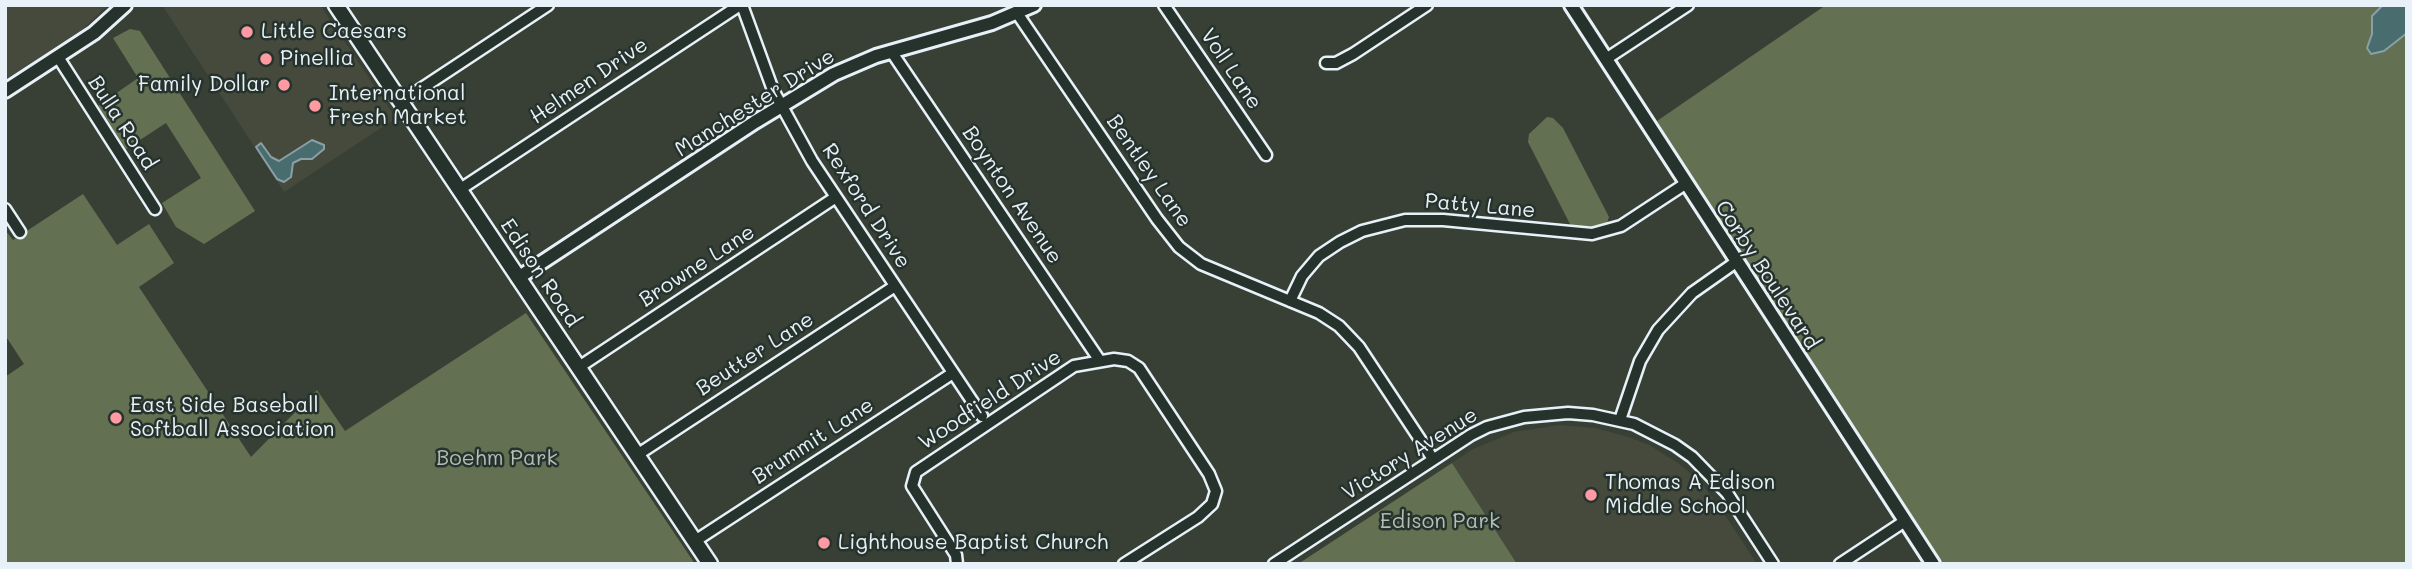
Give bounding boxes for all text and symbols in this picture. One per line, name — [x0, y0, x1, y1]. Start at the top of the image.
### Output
place label: Little Caesars — [261, 19, 407, 45]
marker: Little Caesars — [239, 24, 255, 40]
street label: Voll Lane — [1195, 24, 1267, 114]
street label: Helmen Drive — [525, 32, 653, 130]
street label: Manchester Drive — [670, 44, 840, 162]
place label: Pinellia — [280, 46, 354, 72]
marker: Pinellia — [258, 51, 274, 67]
street label: Bulla Road — [82, 71, 162, 175]
place label: Family Dollar — [138, 72, 270, 98]
marker: Family Dollar — [276, 77, 292, 93]
place label: International Fresh Market — [329, 81, 467, 131]
marker: International Fresh Market — [307, 98, 323, 114]
street label: Bentley Lane — [1101, 110, 1197, 232]
street label: Boynton Avenue — [957, 121, 1067, 269]
street label: Rexford Drive — [816, 139, 916, 273]
street label: Patty Lane — [1424, 189, 1536, 223]
street label: Corby Boulevard — [1709, 196, 1825, 354]
street label: Edison Road — [495, 214, 585, 332]
street label: Browne Lane — [635, 219, 759, 313]
street label: Beutter Lane — [692, 307, 818, 401]
street label: Woodfield Drive — [914, 344, 1066, 456]
street label: Brummit Lane — [748, 392, 878, 490]
place label: East Side Baseball Softball Association — [130, 393, 334, 443]
street label: Victory Avenue — [1338, 402, 1482, 506]
marker: East Side Baseball Softball Association — [108, 410, 124, 426]
park label: Boehm Park — [436, 446, 558, 472]
place label: Thomas A Edison Middle School — [1605, 470, 1775, 520]
marker: Thomas A Edison Middle School — [1583, 487, 1599, 503]
park label: Edison Park — [1380, 509, 1500, 535]
place label: Lighthouse Baptist Church — [838, 530, 1108, 556]
marker: Lighthouse Baptist Church — [816, 535, 832, 551]

